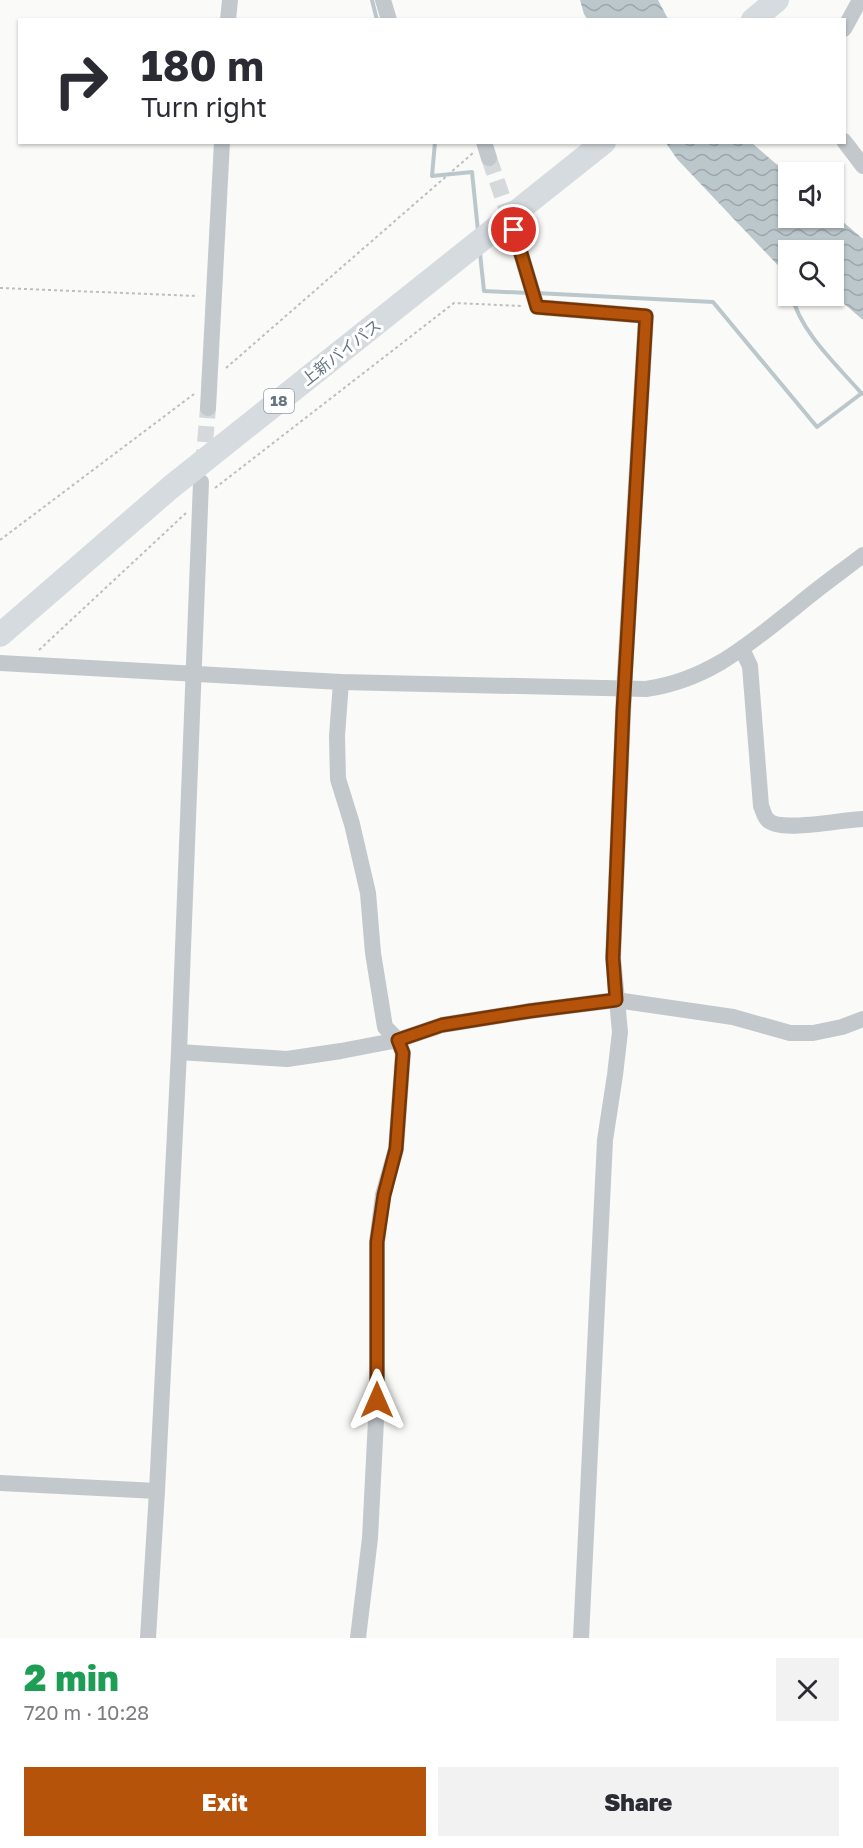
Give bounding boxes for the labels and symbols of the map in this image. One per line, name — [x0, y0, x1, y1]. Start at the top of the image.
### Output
pin — [488, 204, 539, 255]
street label: 上新バイパス — [297, 315, 385, 389]
road number: 18 — [264, 389, 294, 413]
position arrow — [345, 1368, 409, 1432]

